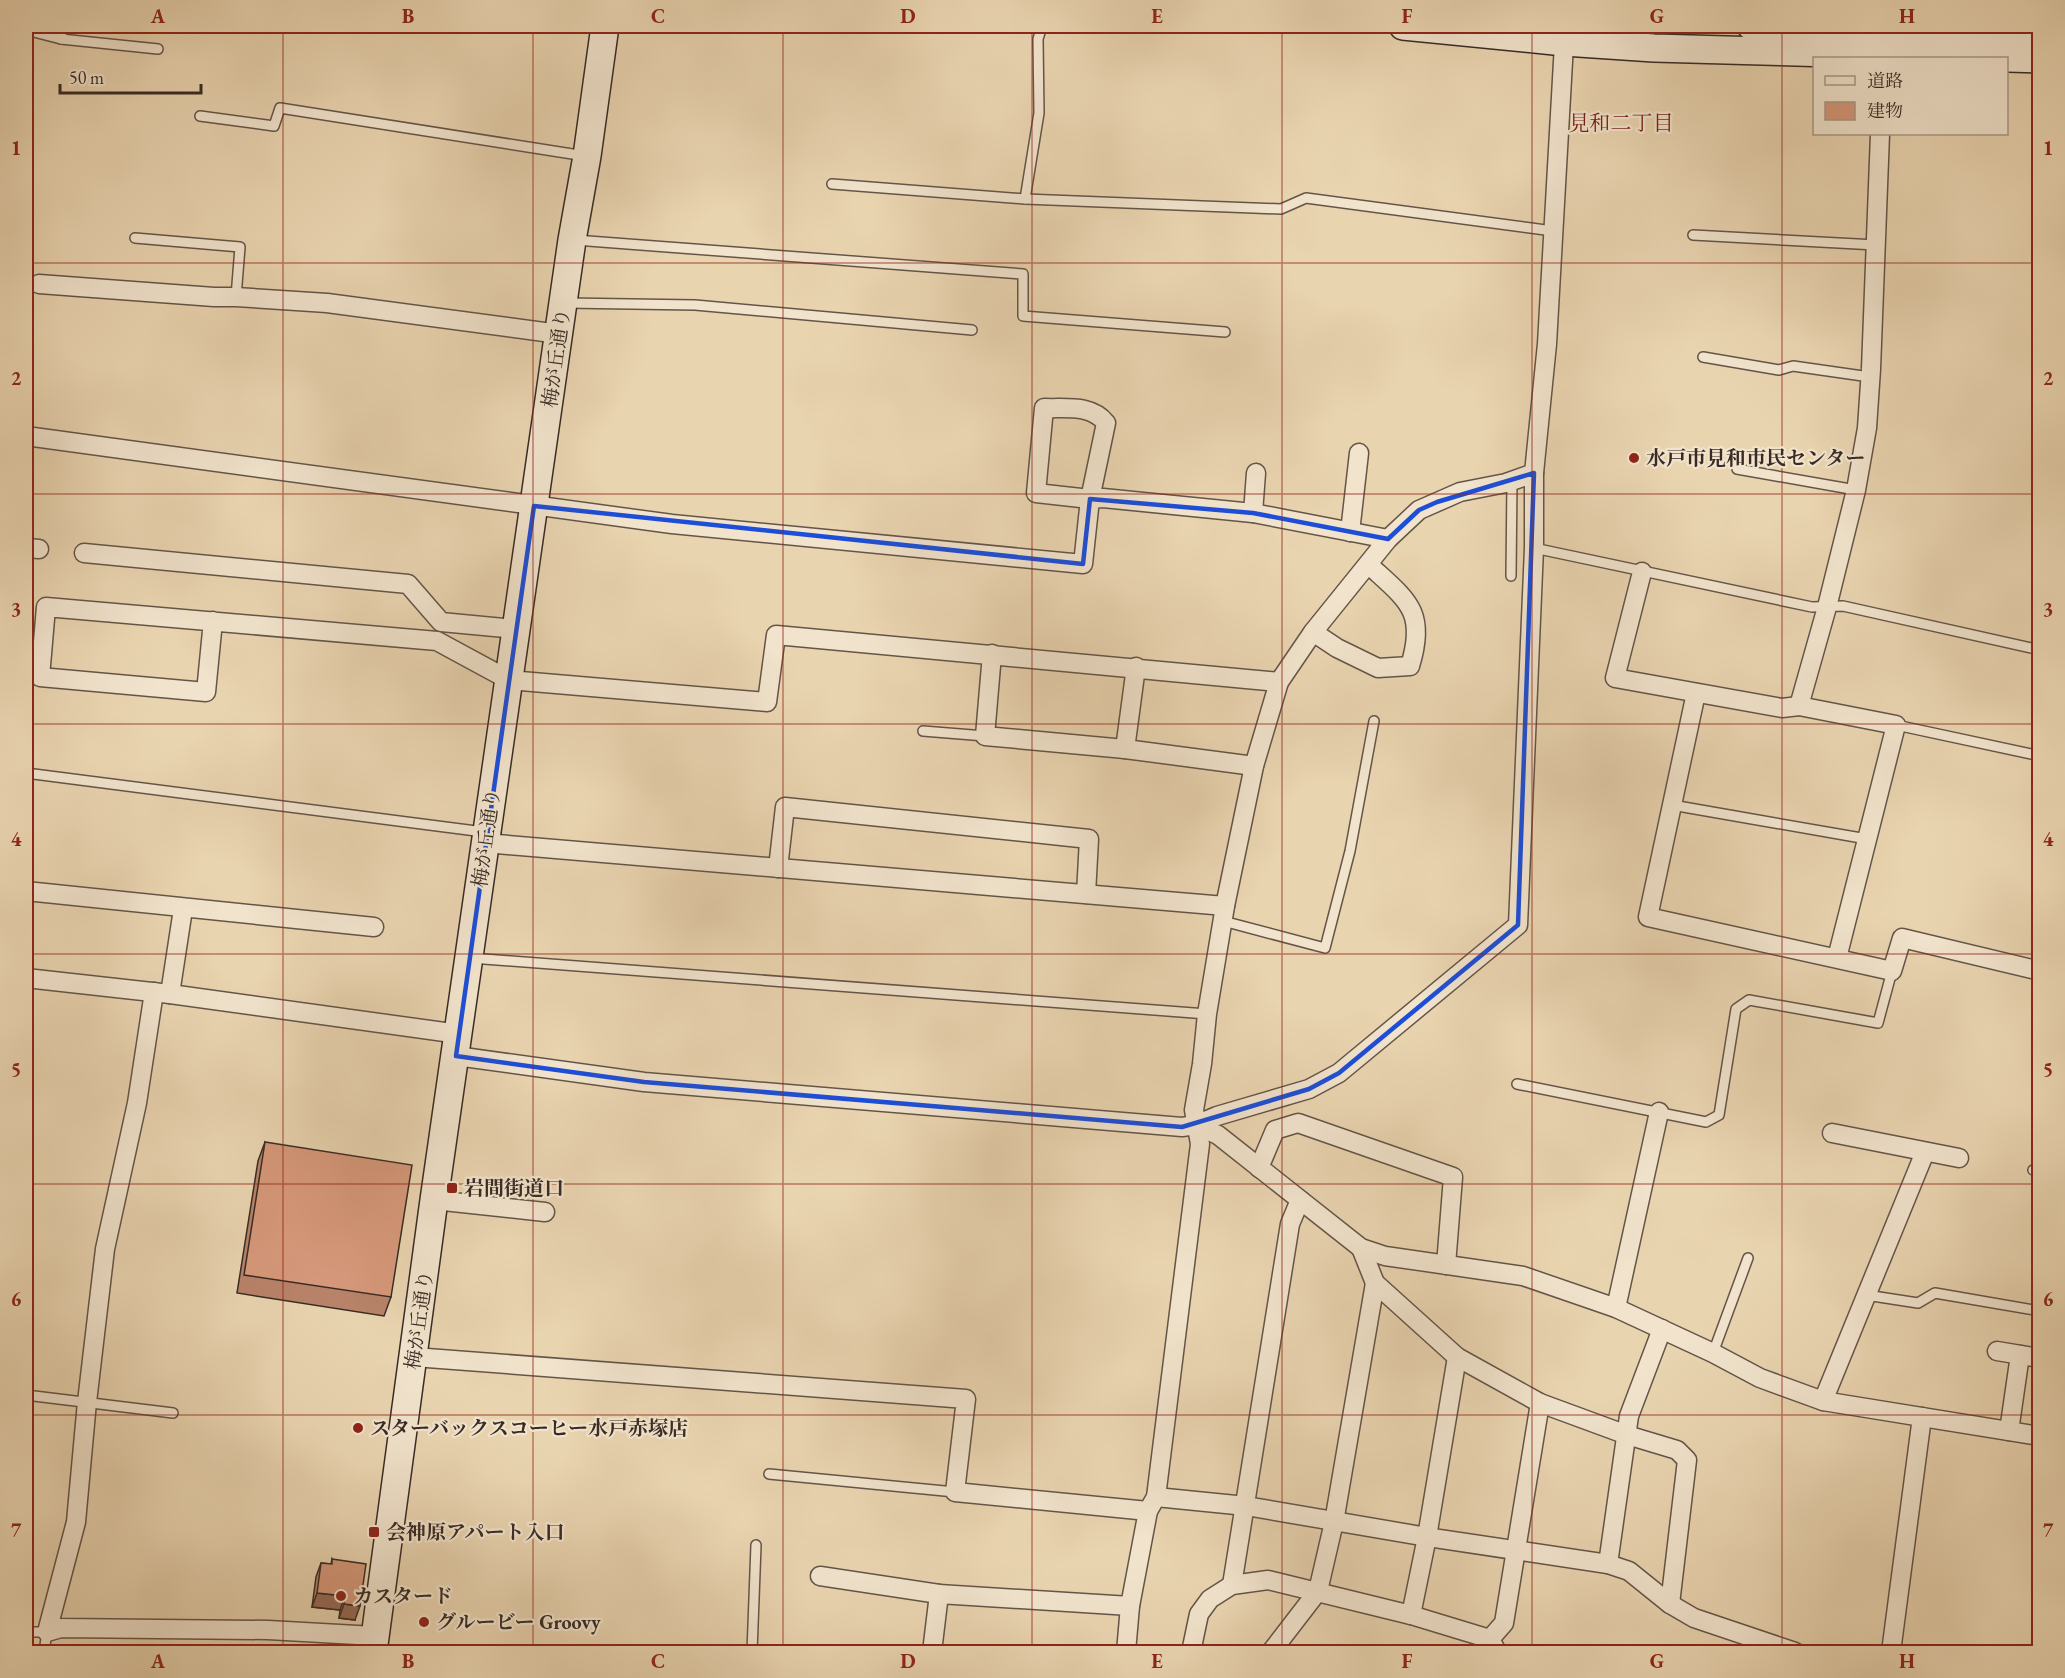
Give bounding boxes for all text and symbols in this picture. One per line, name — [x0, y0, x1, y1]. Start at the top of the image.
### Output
text: A — [150, 3, 166, 29]
text: B — [402, 3, 414, 29]
text: C — [651, 3, 665, 29]
text: D — [900, 3, 916, 29]
text: E — [1151, 3, 1163, 29]
text: F — [1402, 3, 1413, 29]
text: G — [1650, 3, 1664, 29]
text: H — [1899, 3, 1915, 29]
scale bar — [60, 57, 201, 95]
legend — [1813, 57, 2008, 135]
text: 50 m — [69, 66, 104, 89]
text: 道路 — [1867, 69, 1903, 92]
text: 建物 — [1867, 99, 1903, 122]
district label: 見和二丁目 — [1569, 109, 1674, 136]
text: 1 — [11, 135, 21, 161]
text: 1 — [2043, 135, 2053, 161]
street label: 梅が丘通り — [536, 307, 576, 409]
text: 2 — [11, 365, 22, 391]
text: 2 — [2043, 365, 2054, 391]
place label: 水戸市見和市民センター — [1646, 445, 1865, 471]
marker: 水戸市見和市民センター — [1627, 451, 1641, 465]
text: 3 — [11, 596, 21, 622]
text: 3 — [2043, 596, 2053, 622]
street label: 梅が丘通り — [466, 787, 506, 889]
text: 4 — [11, 826, 22, 852]
text: 4 — [2043, 826, 2054, 852]
text: 5 — [11, 1056, 21, 1082]
text: 5 — [2043, 1056, 2053, 1082]
place label: 岩間街道口 — [464, 1175, 564, 1201]
marker: 岩間街道口 — [445, 1181, 459, 1195]
street label: 梅が丘通り — [399, 1269, 439, 1371]
text: 6 — [11, 1286, 22, 1312]
text: 6 — [2043, 1286, 2054, 1312]
place label: スターバックスコーヒー水戸赤塚店 — [370, 1415, 688, 1441]
marker: スターバックスコーヒー水戸赤塚店 — [351, 1421, 365, 1435]
text: 7 — [11, 1517, 22, 1543]
text: 7 — [2043, 1517, 2054, 1543]
place label: 会神原アパート入口 — [386, 1519, 564, 1545]
marker: 会神原アパート入口 — [367, 1525, 381, 1539]
place label: カスタード — [353, 1583, 453, 1609]
marker: カスタード — [334, 1589, 348, 1603]
place label: グルービー Groovy — [436, 1609, 601, 1635]
marker: グルービー Groovy — [417, 1615, 431, 1629]
text: A — [150, 1648, 166, 1674]
text: B — [402, 1648, 414, 1674]
text: C — [651, 1648, 665, 1674]
text: D — [900, 1648, 916, 1674]
text: E — [1151, 1648, 1163, 1674]
text: F — [1402, 1648, 1413, 1674]
text: G — [1650, 1648, 1664, 1674]
text: H — [1899, 1648, 1915, 1674]

